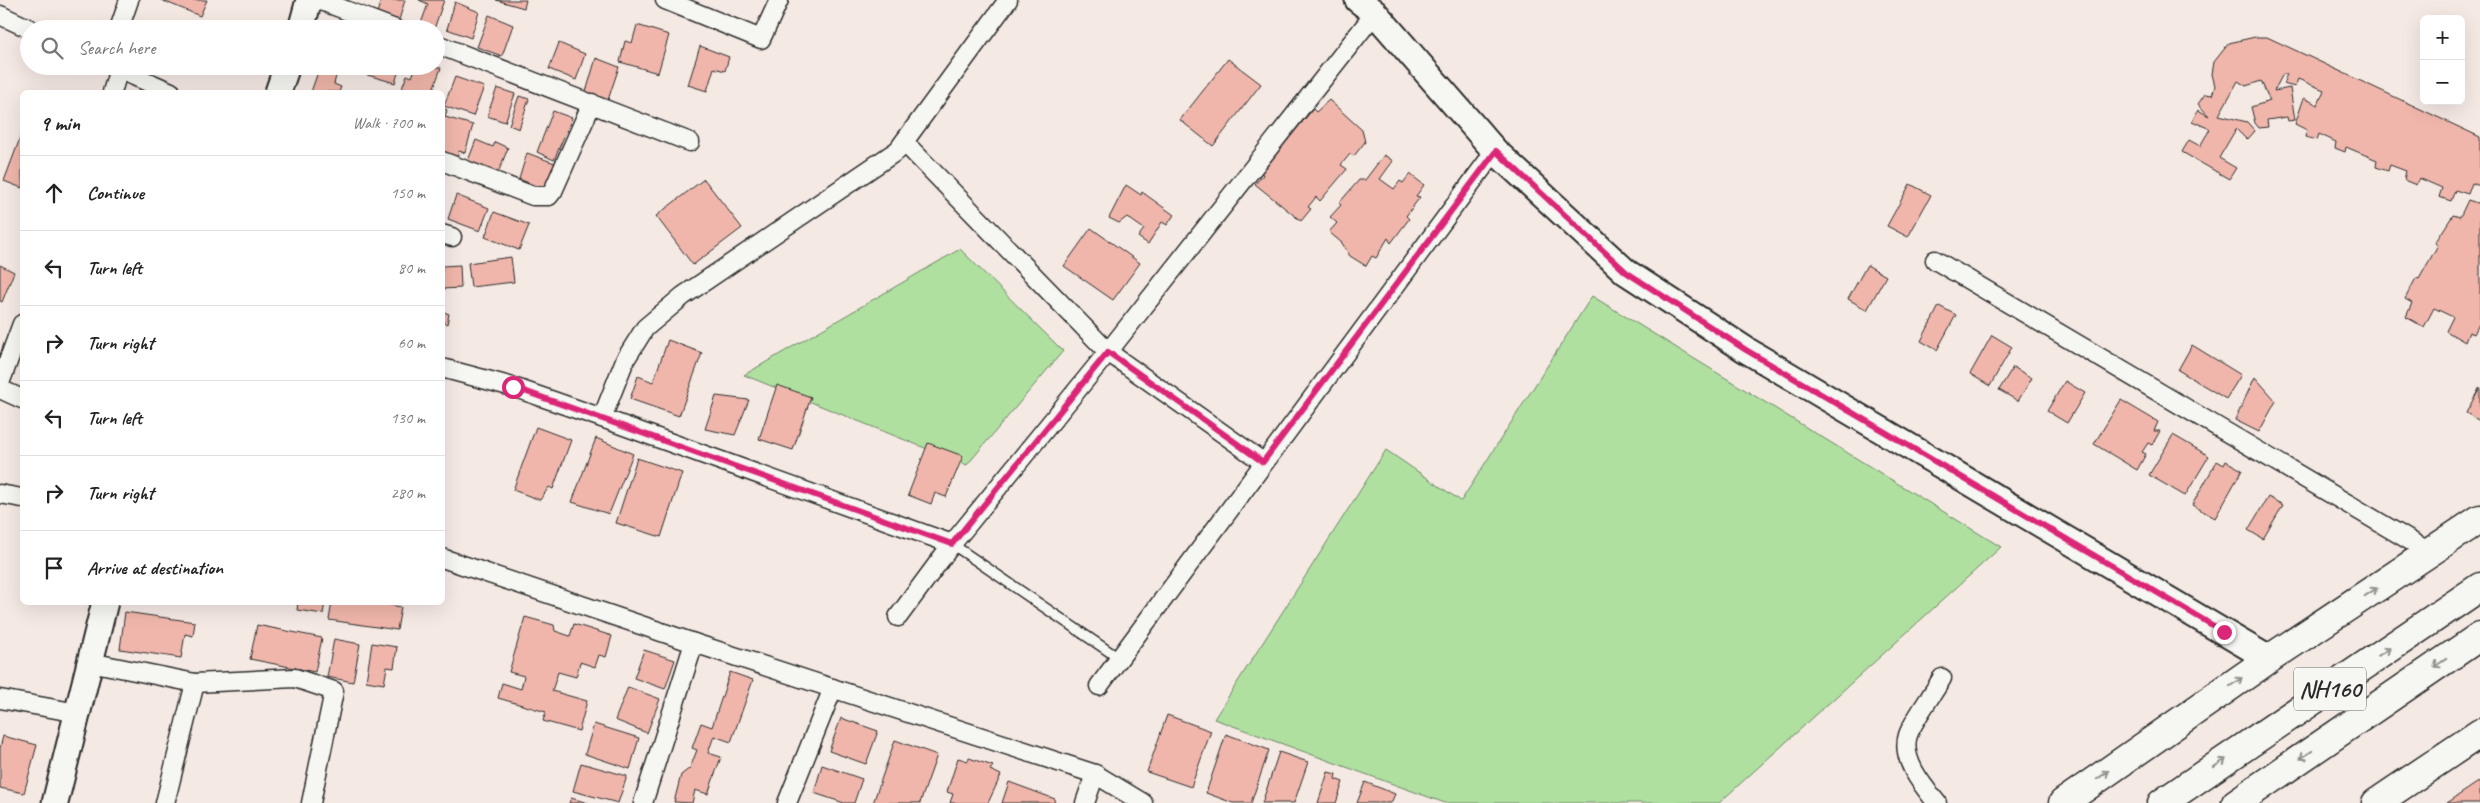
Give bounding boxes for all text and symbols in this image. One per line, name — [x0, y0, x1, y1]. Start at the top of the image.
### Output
map controls — [2420, 15, 2465, 105]
button: + — [2420, 15, 2465, 60]
search box — [20, 20, 445, 75]
icon: search — [38, 34, 66, 62]
text: Search here — [78, 36, 155, 60]
button: − — [2420, 60, 2465, 105]
text: 9 min — [40, 110, 80, 136]
text: Walk · 700 m — [353, 113, 425, 133]
icon: ahead — [40, 179, 68, 207]
text: Continue — [87, 181, 144, 205]
text: 150 m — [391, 183, 425, 203]
icon: left — [40, 254, 68, 282]
text: Turn left — [87, 256, 142, 280]
text: 80 m — [398, 258, 425, 278]
icon: right — [40, 329, 68, 357]
text: Turn right — [87, 331, 154, 355]
text: 60 m — [398, 333, 425, 353]
route start — [502, 376, 525, 399]
icon: left — [40, 404, 68, 432]
text: Turn left — [87, 406, 142, 430]
text: 130 m — [391, 408, 425, 428]
icon: right — [40, 479, 68, 507]
text: Turn right — [87, 481, 154, 505]
text: 280 m — [391, 483, 425, 503]
icon: arrive — [40, 554, 68, 582]
text: Arrive at destination — [87, 556, 223, 580]
one-way arrow — [2364, 587, 2378, 597]
route end — [2213, 621, 2236, 644]
one-way arrow — [2376, 647, 2390, 657]
one-way arrow — [2433, 658, 2447, 668]
road number: NH160 — [2294, 668, 2366, 711]
one-way arrow — [2229, 677, 2243, 687]
one-way arrow — [2299, 750, 2313, 760]
one-way arrow — [2213, 758, 2227, 768]
one-way arrow — [2096, 770, 2110, 780]

